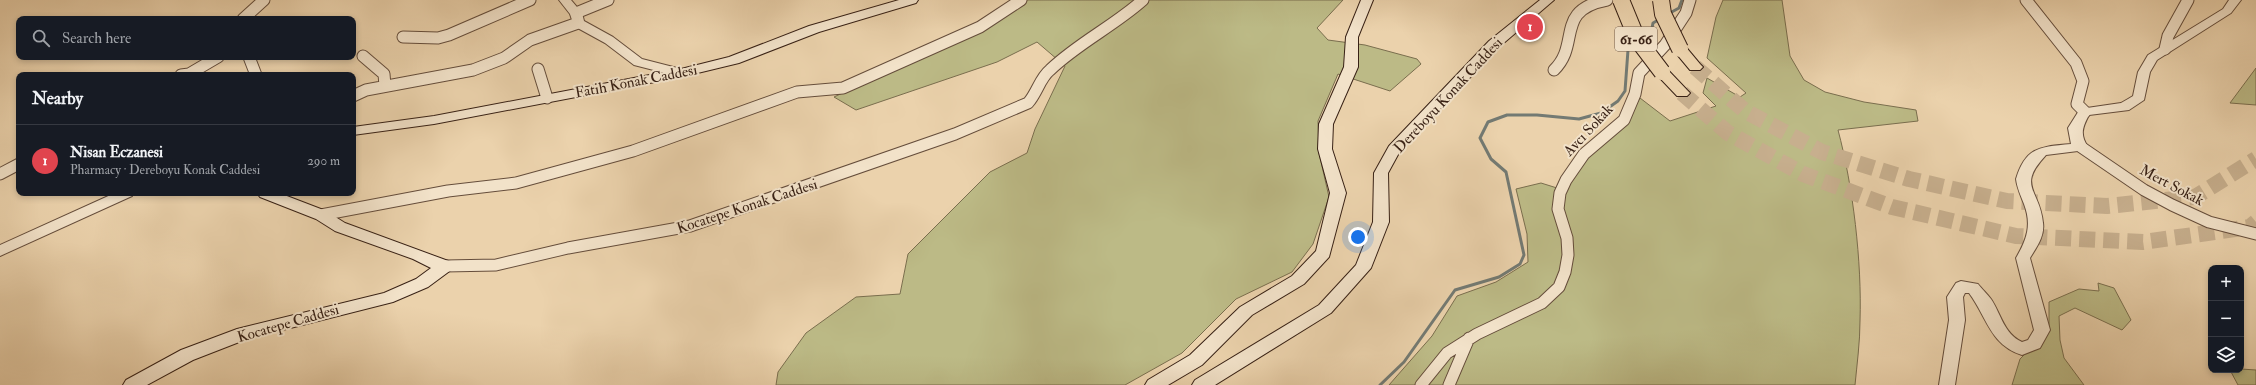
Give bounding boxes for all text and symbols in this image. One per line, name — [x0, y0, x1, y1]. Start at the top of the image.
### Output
pin: 1 — [1517, 12, 1543, 42]
search box — [16, 16, 356, 60]
icon: search — [30, 27, 52, 49]
road number: 61-66 — [1615, 27, 1657, 51]
text: Search here — [62, 29, 131, 48]
street label: Dereboyu Konak Caddesi — [1390, 34, 1507, 157]
street label: Fatih Konak Caddesi — [573, 60, 699, 103]
text: Nearby — [32, 88, 83, 109]
street label: Avcı Sokak — [1559, 100, 1617, 161]
text: Nisan Eczanesi — [70, 143, 163, 162]
text: 1 — [43, 153, 47, 169]
text: 290 m — [307, 153, 340, 169]
street label: Mert Sokak — [2136, 161, 2207, 210]
text: Pharmacy · Dereboyu Konak Caddesi — [70, 162, 260, 178]
street label: Kocatepe Konak Caddesi — [674, 175, 820, 239]
your location — [1348, 227, 1368, 247]
map controls — [2208, 265, 2244, 373]
button: + — [2208, 265, 2244, 301]
street label: Kocatepe Caddesi — [235, 300, 342, 348]
button: − — [2208, 301, 2244, 337]
button: layers — [2208, 337, 2244, 373]

